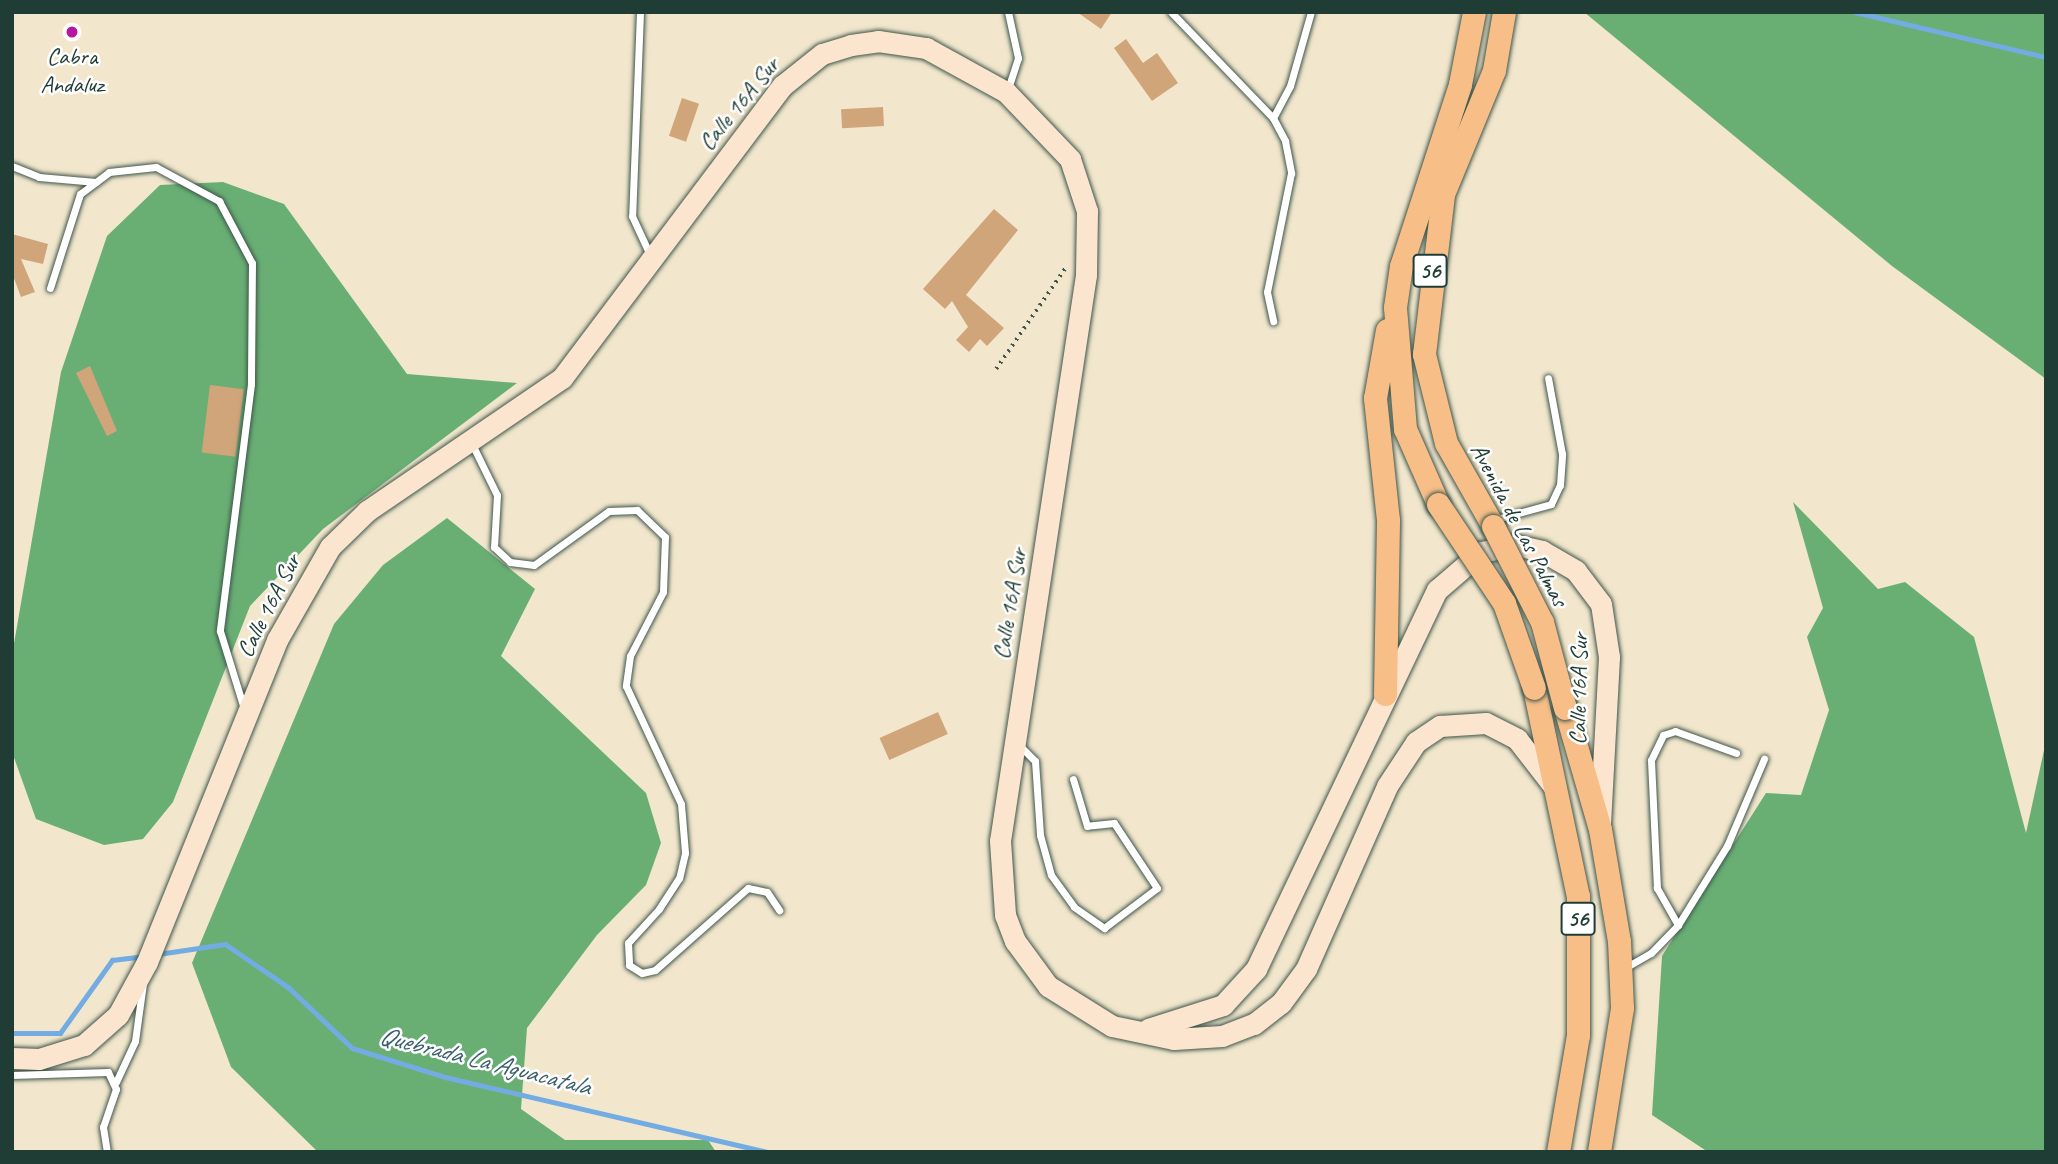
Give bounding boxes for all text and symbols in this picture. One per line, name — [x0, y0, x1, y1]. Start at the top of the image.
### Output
marker: Cabra Andaluz — [64, 24, 80, 40]
place label: Cabra Andaluz — [40, 43, 104, 99]
street label: Calle 16A Sur — [693, 52, 785, 156]
road number: 56 — [1412, 252, 1448, 290]
street label: Avenida de Las Palmas — [1463, 437, 1575, 613]
street label: Calle 16A Sur — [987, 547, 1033, 661]
street label: Calle 16A Sur — [231, 550, 307, 662]
street label: Calle 16A Sur — [1564, 633, 1594, 745]
road number: 56 — [1560, 900, 1596, 938]
water label: Quebrada La Aguacatala — [376, 1020, 594, 1102]

